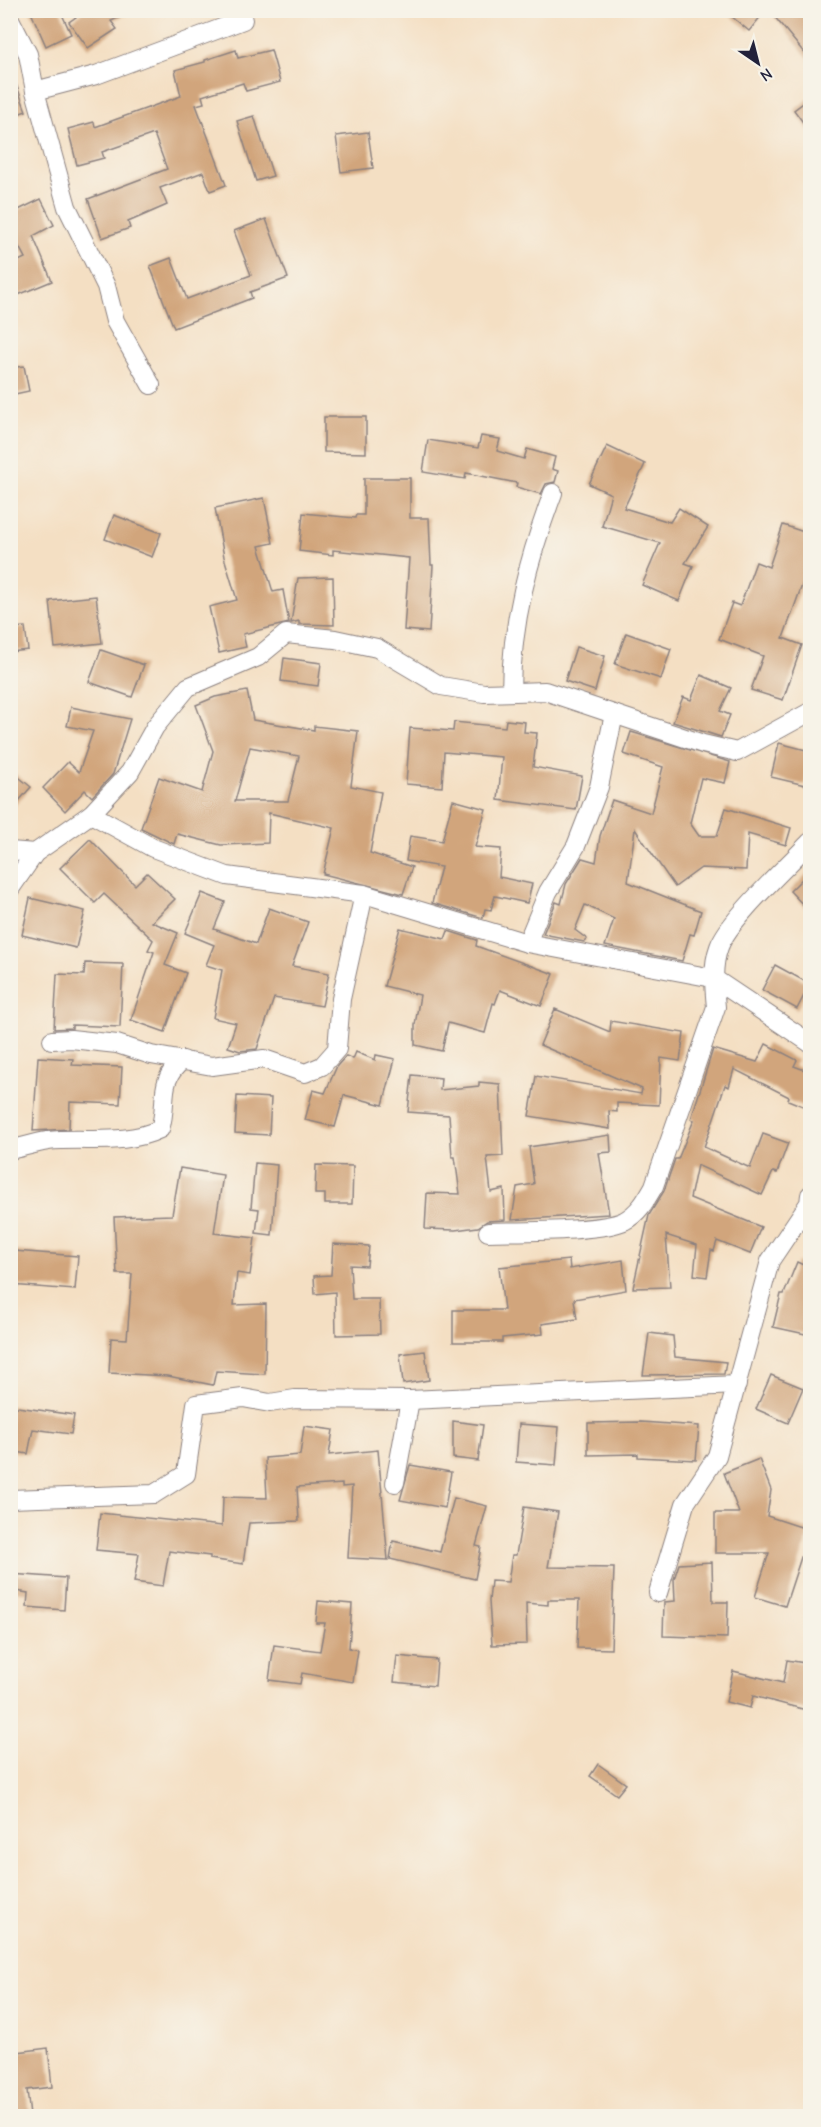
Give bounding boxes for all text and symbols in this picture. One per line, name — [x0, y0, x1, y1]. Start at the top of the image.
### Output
north arrow — [728, 33, 788, 93]
text: N — [757, 64, 775, 85]

